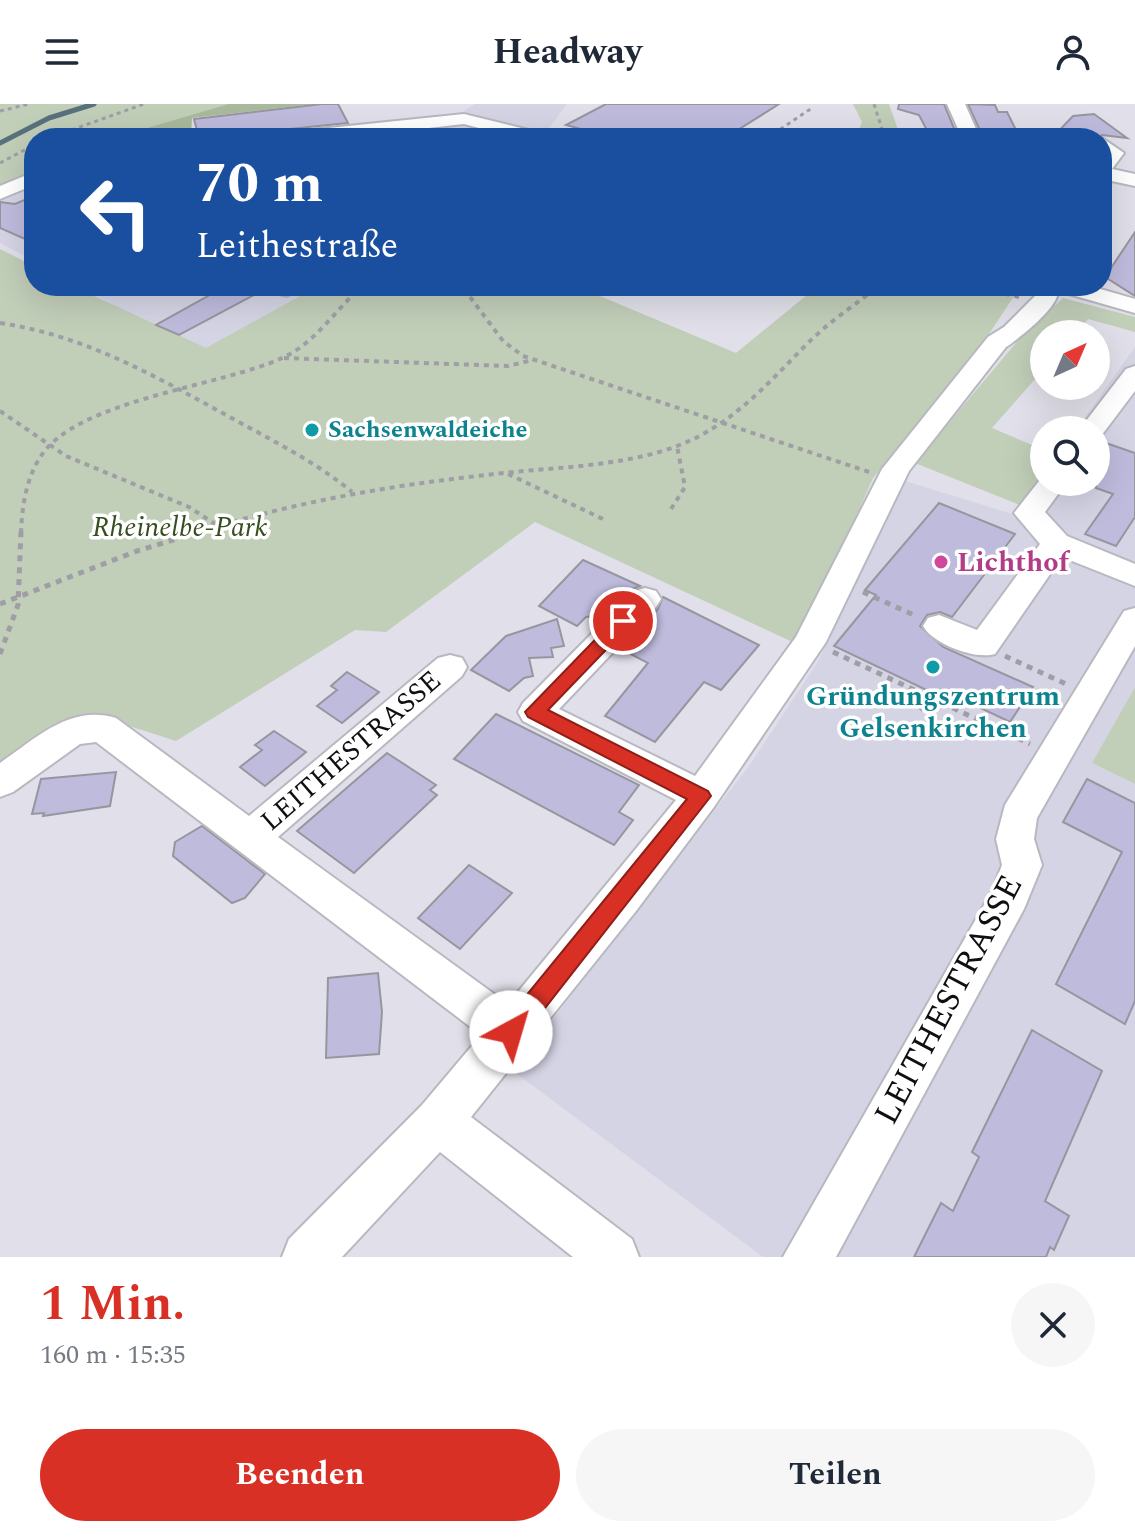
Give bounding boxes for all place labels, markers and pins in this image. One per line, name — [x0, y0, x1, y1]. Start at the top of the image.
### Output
place label: Sachsenwaldeiche — [328, 412, 527, 448]
marker: Sachsenwaldeiche — [303, 421, 321, 439]
place label: Lichthof — [957, 541, 1070, 584]
marker: Lichthof — [932, 553, 950, 571]
pin — [589, 587, 657, 655]
marker: Gründungszentrum Gelsenkirchen — [924, 658, 942, 676]
place label: Gründungszentrum Gelsenkirchen — [806, 675, 1060, 750]

